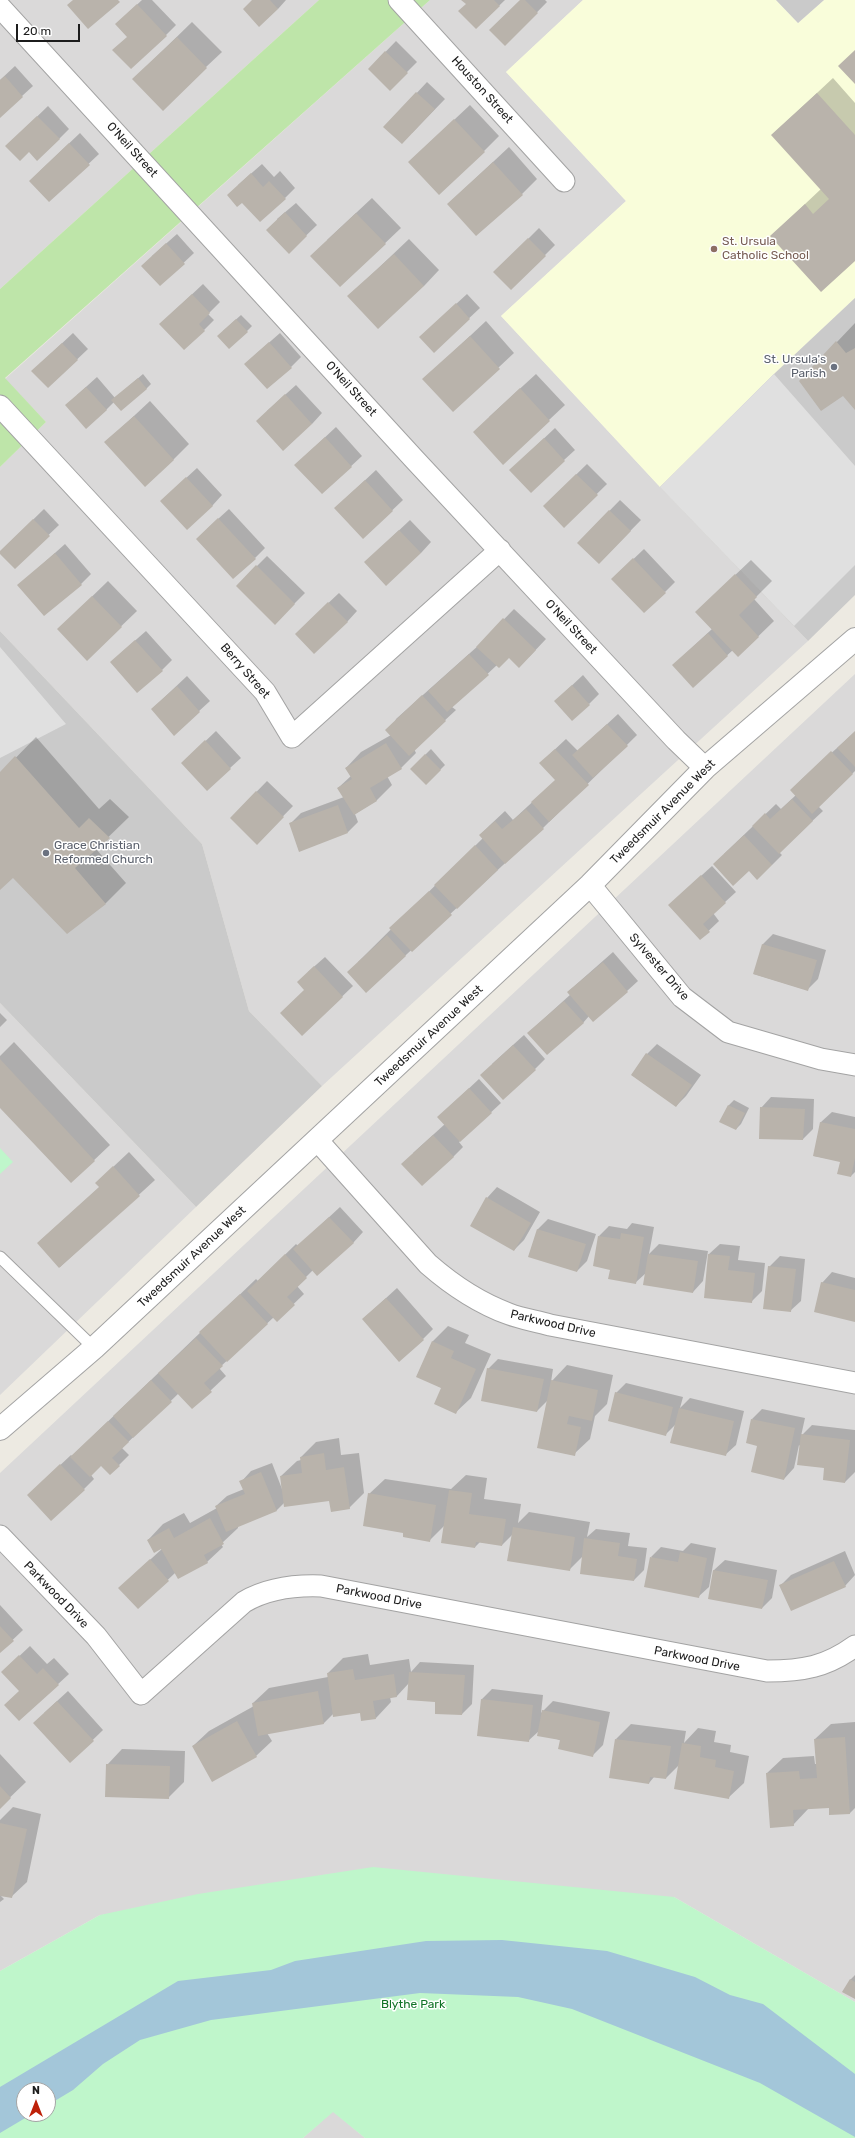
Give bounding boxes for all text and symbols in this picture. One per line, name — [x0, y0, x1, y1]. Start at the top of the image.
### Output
scale bar — [18, 16, 82, 42]
text: 20 m — [23, 24, 51, 38]
street label: Houston Street — [448, 53, 516, 127]
street label: O'Neil Street — [103, 119, 161, 181]
place label: St. Ursula Catholic School — [722, 235, 809, 263]
marker: St. Ursula Catholic School — [709, 244, 719, 254]
place label: St. Ursula's Parish — [764, 353, 826, 381]
street label: O'Neil Street — [322, 358, 380, 420]
marker: St. Ursula's Parish — [829, 362, 839, 372]
street label: O'Neil Street — [542, 597, 600, 657]
street label: Berry Street — [217, 641, 273, 701]
street label: Tweedsmuir Avenue West — [608, 757, 718, 867]
place label: Grace Christian Reformed Church — [54, 839, 153, 867]
marker: Grace Christian Reformed Church — [41, 848, 51, 858]
street label: Sylvester Drive — [626, 931, 692, 1003]
street label: Tweedsmuir Avenue West — [372, 982, 486, 1090]
street label: Tweedsmuir Avenue West — [135, 1203, 249, 1311]
street label: Parkwood Drive — [509, 1307, 597, 1341]
street label: Parkwood Drive — [21, 1559, 91, 1631]
street label: Parkwood Drive — [335, 1582, 423, 1612]
street label: Parkwood Drive — [653, 1644, 741, 1674]
park label: Blythe Park — [381, 1998, 445, 2012]
north arrow — [16, 2082, 56, 2122]
text: N — [32, 2084, 40, 2097]

